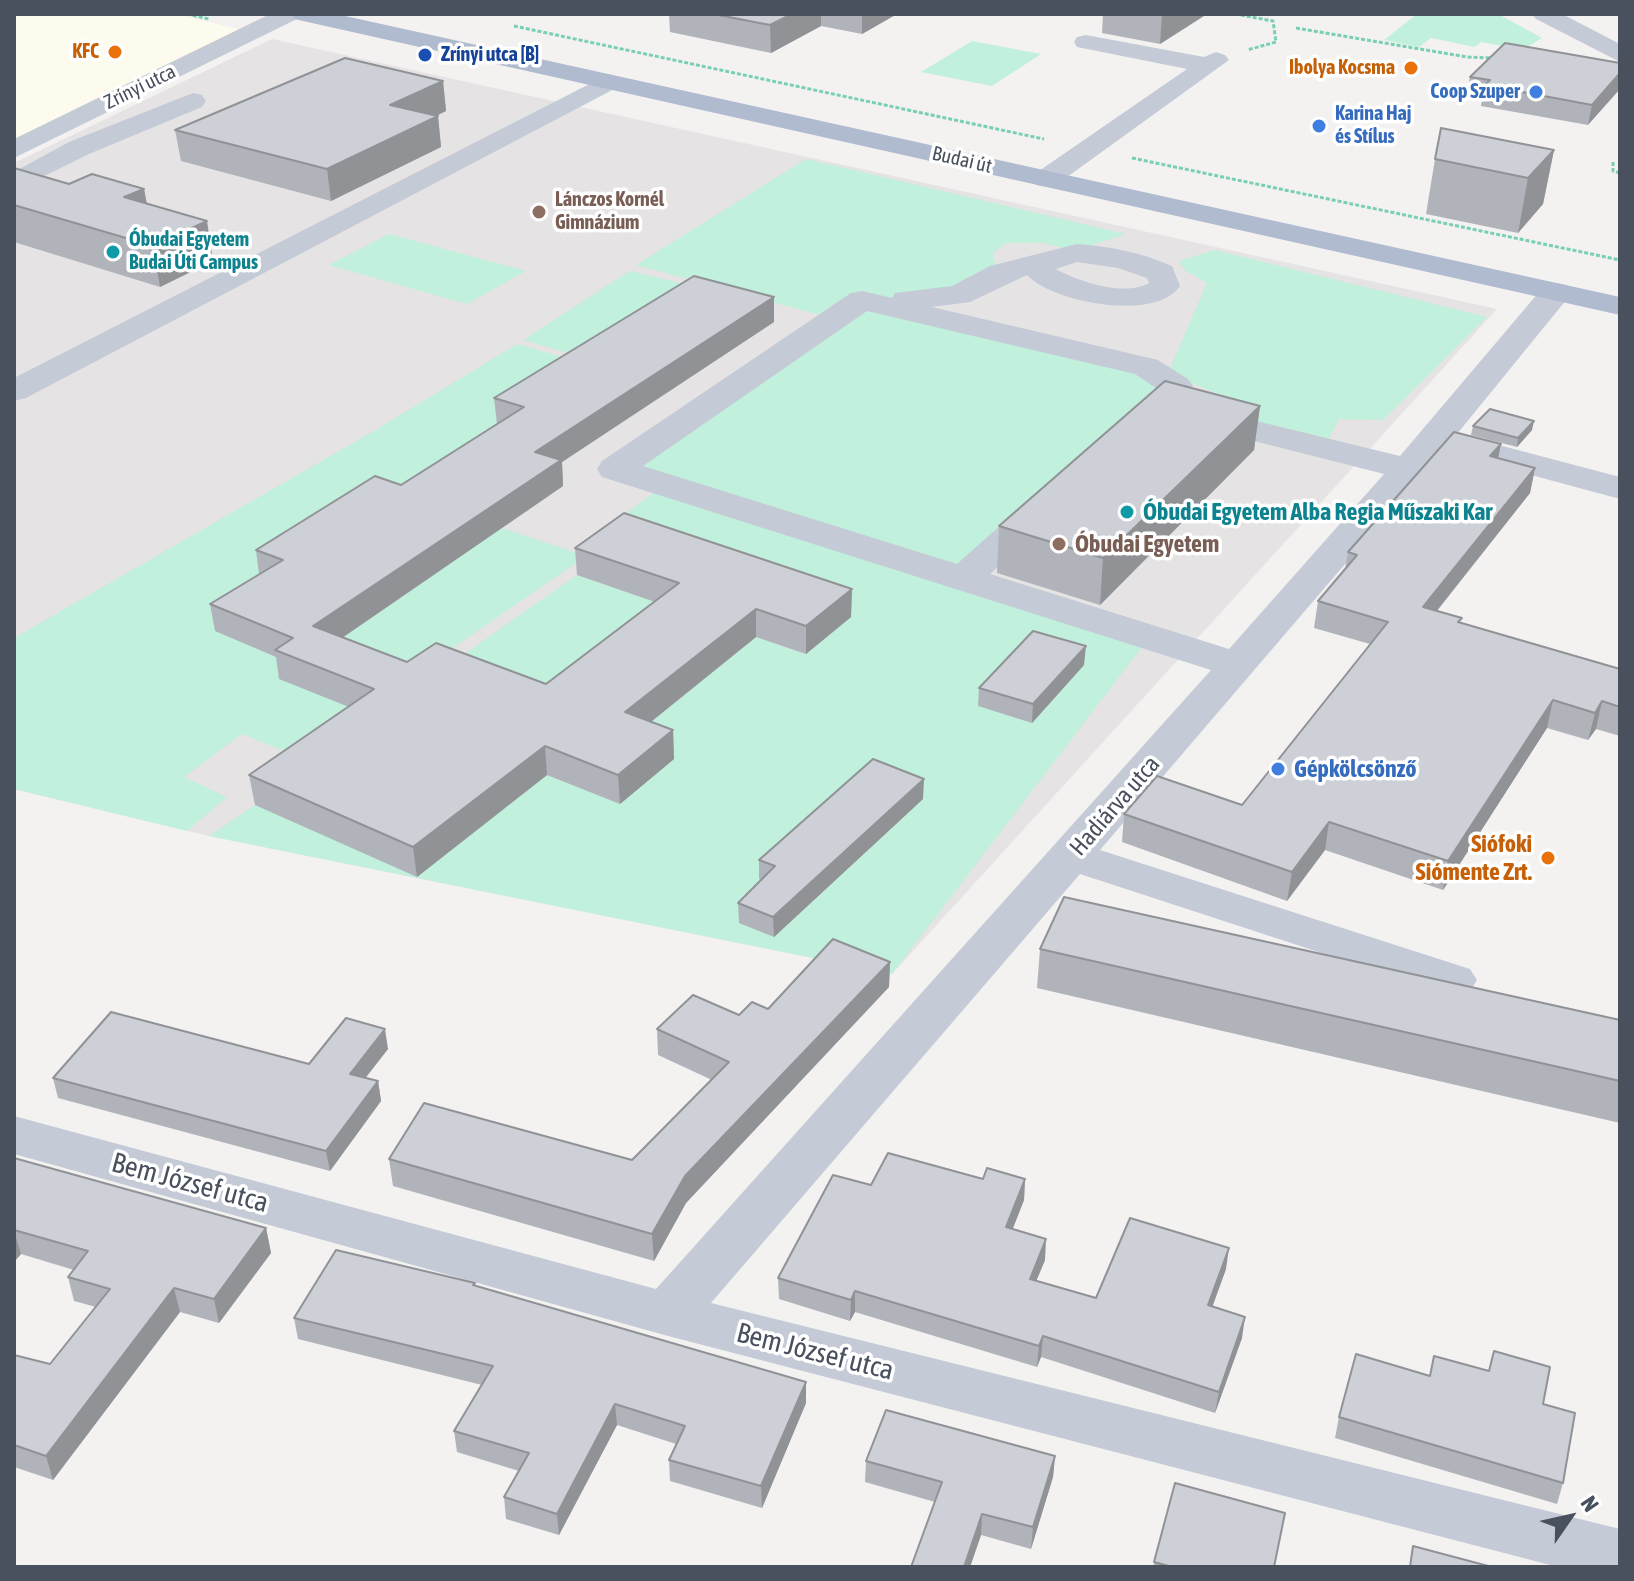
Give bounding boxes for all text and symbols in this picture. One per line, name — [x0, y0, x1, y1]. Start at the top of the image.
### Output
place label: KFC — [72, 40, 99, 64]
marker: KFC — [106, 43, 124, 61]
place label: Zrínyi utca [B] — [441, 43, 539, 67]
marker: Zrínyi utca [B] — [416, 46, 434, 64]
place label: Ibolya Kocsma — [1289, 56, 1395, 80]
street label: Zrínyi utca — [100, 59, 180, 115]
marker: Ibolya Kocsma — [1402, 59, 1420, 77]
place label: Coop Szuper — [1430, 80, 1520, 104]
marker: Coop Szuper — [1527, 83, 1545, 101]
place label: Karina Haj és Stílus — [1335, 102, 1411, 149]
marker: Karina Haj és Stílus — [1310, 117, 1328, 135]
street label: Budai út — [930, 141, 994, 179]
place label: Lánczos Kornél Gimnázium — [555, 188, 664, 235]
marker: Lánczos Kornél Gimnázium — [530, 203, 548, 221]
place label: Óbudai Egyetem Budai Úti Campus — [129, 228, 258, 275]
marker: Óbudai Egyetem Budai Úti Campus — [104, 243, 122, 261]
place label: Óbudai Egyetem Alba Regia Műszaki Kar — [1143, 498, 1492, 526]
marker: Óbudai Egyetem Alba Regia Műszaki Kar — [1118, 503, 1136, 521]
place label: Óbudai Egyetem — [1075, 530, 1219, 558]
marker: Óbudai Egyetem — [1050, 535, 1068, 553]
street label: Hadiárva utca — [1064, 750, 1166, 862]
place label: Gépkölcsönző — [1294, 755, 1416, 783]
marker: Gépkölcsönző — [1269, 760, 1287, 778]
place label: Siófoki Siómente Zrt. — [1416, 830, 1532, 886]
marker: Siófoki Siómente Zrt. — [1539, 849, 1557, 867]
street label: Bem József utca — [108, 1146, 272, 1220]
street label: Bem József utca — [733, 1316, 897, 1388]
north arrow — [1530, 1477, 1610, 1557]
text: N — [1575, 1491, 1604, 1516]

